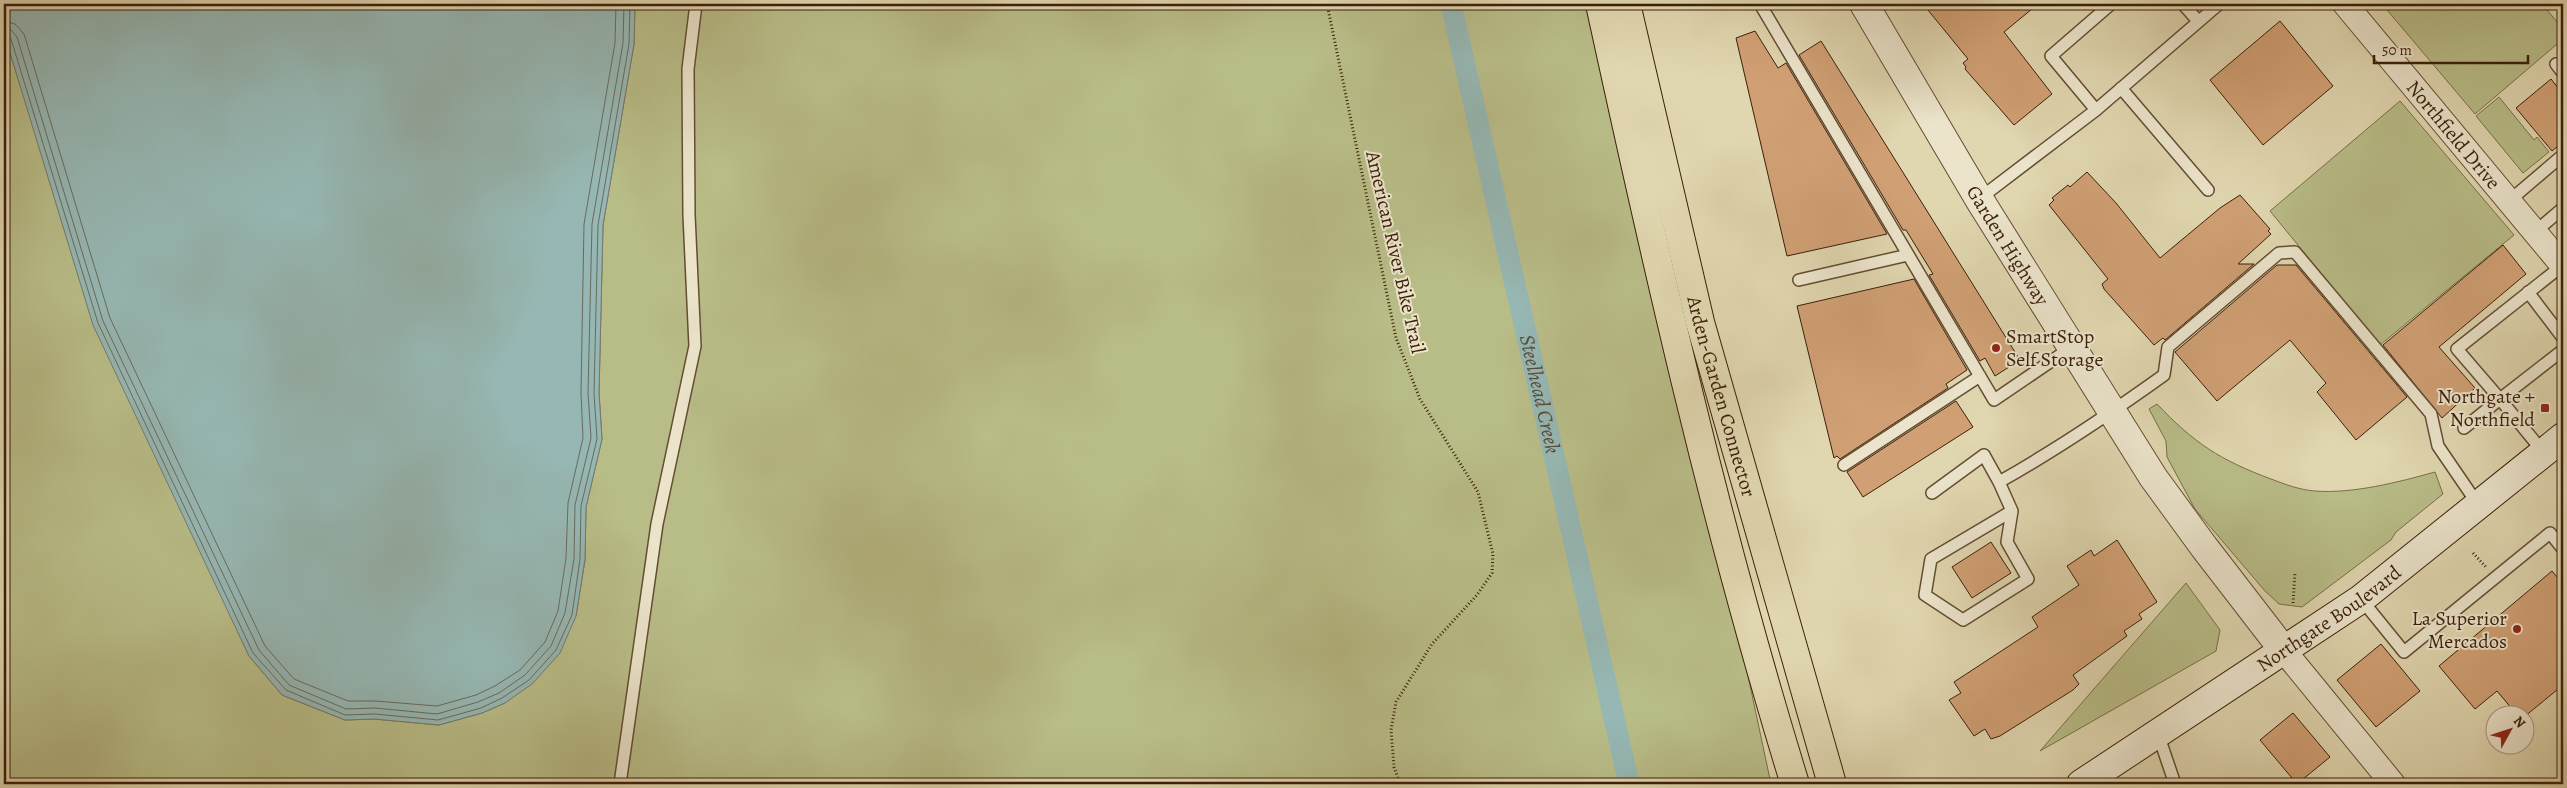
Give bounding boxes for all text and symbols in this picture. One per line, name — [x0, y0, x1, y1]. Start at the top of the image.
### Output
scale bar — [2374, 32, 2528, 64]
text: 50 m — [2382, 40, 2412, 60]
street label: Northfield Drive — [2400, 75, 2507, 195]
street label: American River Bike Trail — [1359, 147, 1432, 356]
street label: Garden Highway — [1960, 180, 2056, 312]
street label: Arden-Garden Connector — [1680, 293, 1762, 500]
place label: SmartStop Self Storage — [2006, 323, 2104, 373]
water label: Steelhead Creek — [1513, 332, 1567, 456]
marker: SmartStop Self Storage — [1990, 342, 2002, 354]
place label: Northgate + Northfield — [2437, 383, 2535, 433]
marker: Northgate + Northfield — [2539, 402, 2551, 414]
street label: Northgate Boulevard — [2252, 559, 2407, 678]
place label: La Superior Mercados — [2412, 605, 2507, 655]
marker: La Superior Mercados — [2511, 623, 2523, 635]
north arrow — [2484, 706, 2534, 756]
text: N — [2509, 712, 2530, 732]

